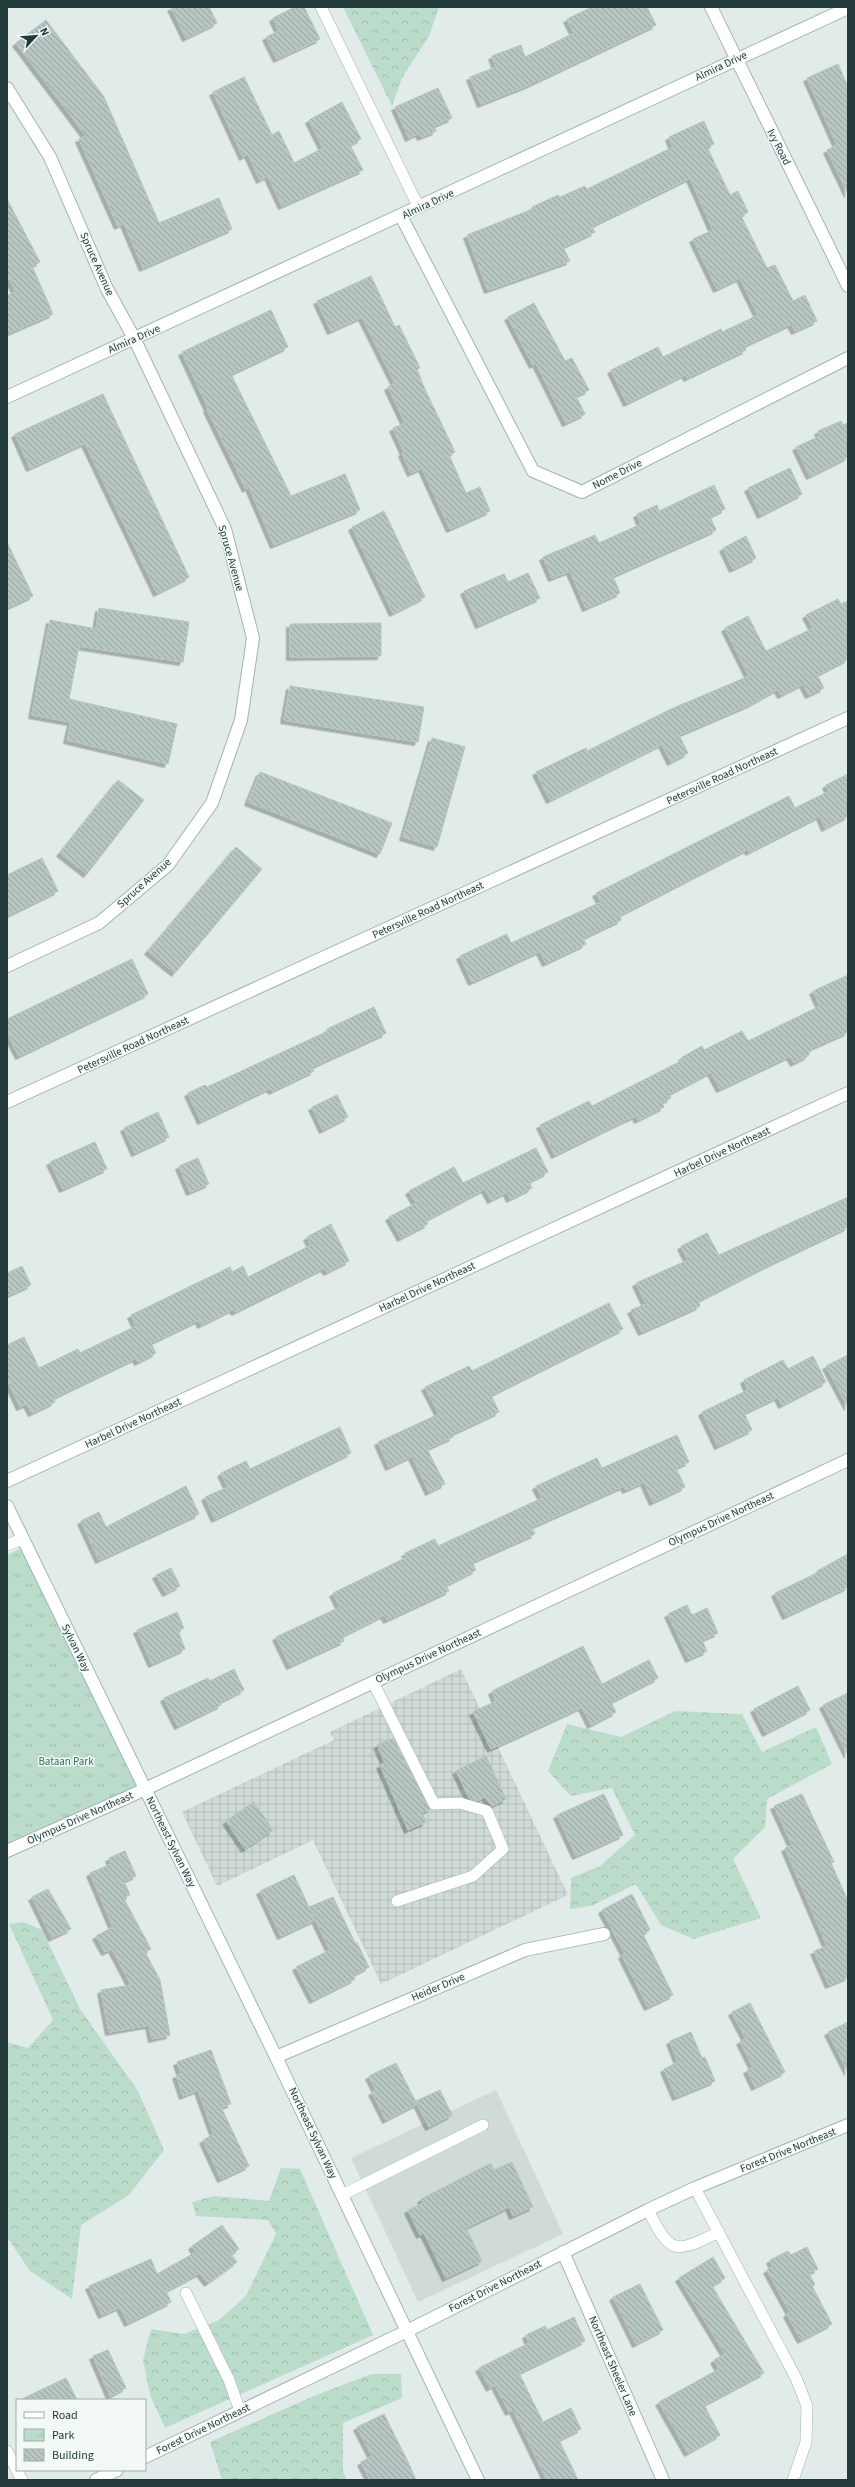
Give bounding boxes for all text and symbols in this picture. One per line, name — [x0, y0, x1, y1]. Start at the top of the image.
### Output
north arrow — [16, 16, 56, 56]
text: N — [36, 25, 53, 38]
street label: Almira Drive — [693, 47, 750, 85]
street label: Ivy Road — [763, 126, 795, 168]
street label: Almira Drive — [400, 185, 457, 223]
street label: Spruce Avenue — [76, 230, 118, 299]
street label: Almira Drive — [105, 321, 163, 357]
street label: Nome Drive — [590, 455, 645, 493]
street label: Spruce Avenue — [214, 523, 248, 593]
street label: Petersville Road Northeast — [664, 743, 780, 808]
street label: Spruce Avenue — [114, 854, 175, 911]
street label: Petersville Road Northeast — [370, 877, 486, 942]
street label: Petersville Road Northeast — [75, 1012, 191, 1077]
street label: Harbel Drive Northeast — [671, 1123, 773, 1181]
street label: Harbel Drive Northeast — [376, 1258, 478, 1316]
street label: Harbel Drive Northeast — [82, 1394, 184, 1452]
street label: Olympus Drive Northeast — [666, 1488, 776, 1550]
street label: Sylvan Way — [58, 1621, 94, 1675]
street label: Olympus Drive Northeast — [373, 1625, 483, 1687]
park label: Bataan Park — [38, 1754, 94, 1769]
street label: Olympus Drive Northeast — [24, 1788, 136, 1848]
street label: Northeast Sylvan Way — [142, 1794, 200, 1890]
street label: Heider Drive — [409, 1969, 468, 2005]
street label: Northeast Sylvan Way — [285, 2085, 341, 2181]
street label: Forest Drive Northeast — [738, 2124, 838, 2176]
street label: Forest Drive Northeast — [446, 2256, 544, 2316]
street label: Northeast Sheeler Lane — [585, 2314, 641, 2419]
legend — [16, 2399, 146, 2471]
street label: Forest Drive Northeast — [154, 2400, 253, 2458]
text: Road — [52, 2407, 78, 2424]
text: Park — [52, 2427, 74, 2444]
text: Building — [52, 2447, 94, 2464]

